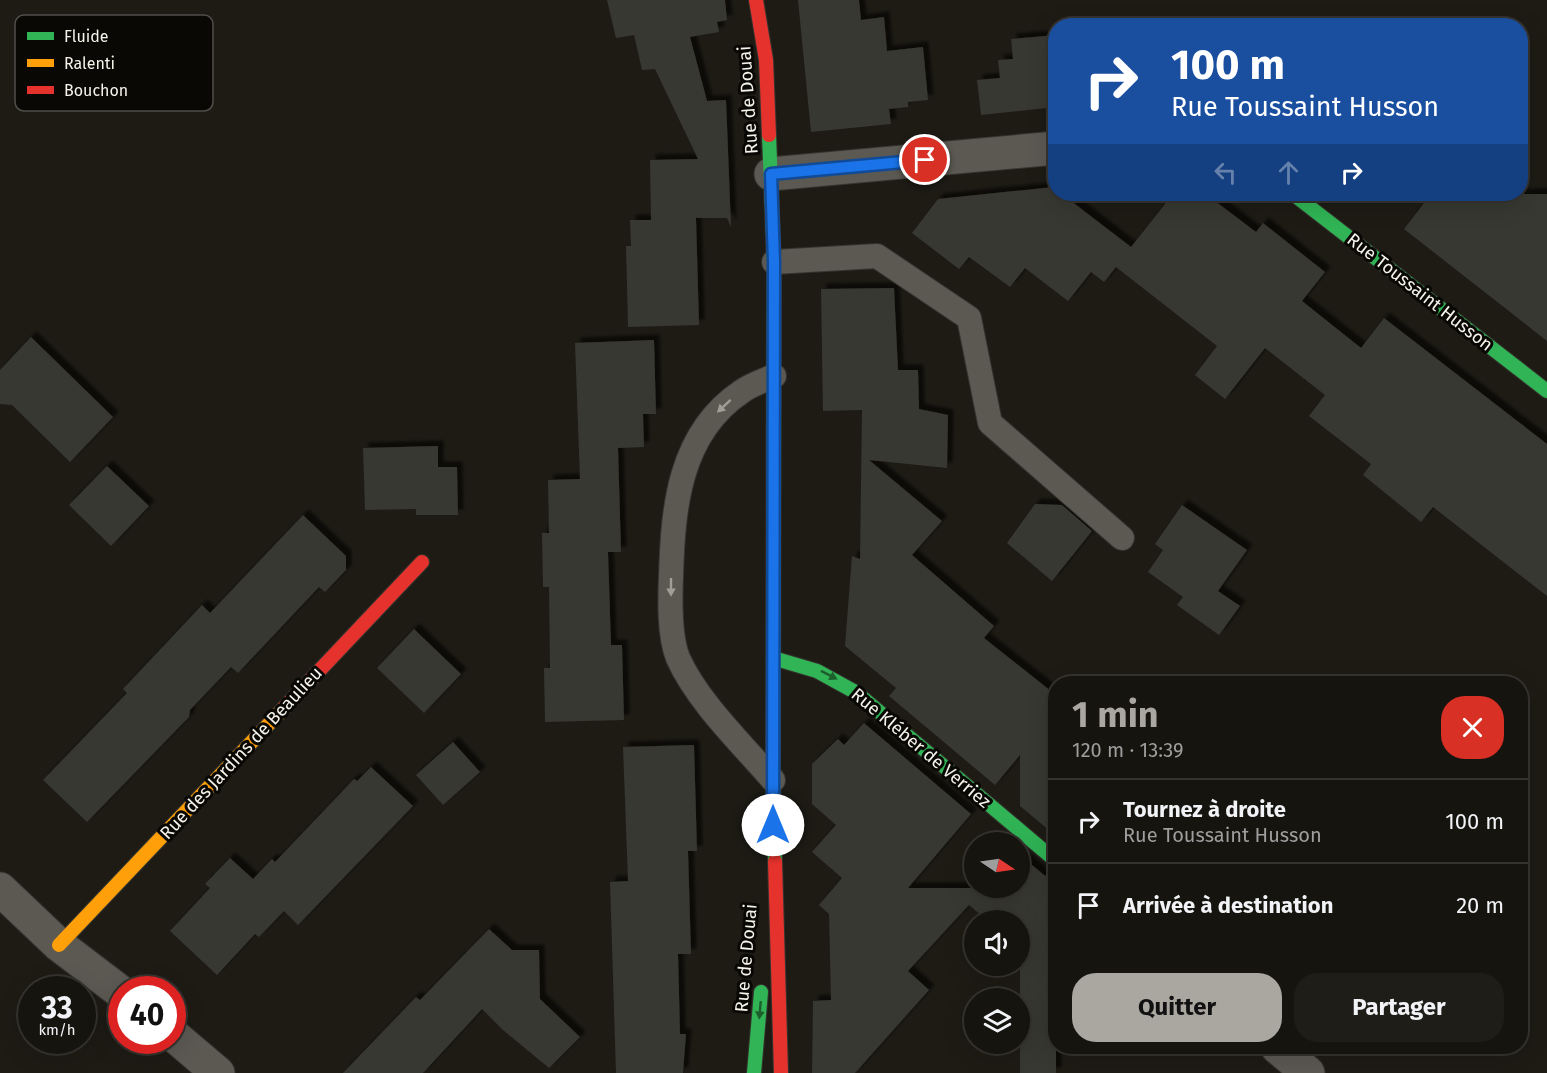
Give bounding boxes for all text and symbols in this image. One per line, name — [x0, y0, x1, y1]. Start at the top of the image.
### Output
legend — [15, 15, 213, 111]
text: Fluide — [64, 27, 109, 46]
text: 100 m — [1171, 40, 1285, 90]
icon: right — [1072, 42, 1150, 120]
street label: Rue de Douai — [733, 45, 763, 155]
text: Ralenti — [64, 54, 115, 73]
text: Bouchon — [64, 81, 128, 100]
text: Rue Toussaint Husson — [1171, 91, 1439, 123]
pin — [899, 134, 950, 185]
icon: arrive — [908, 143, 941, 176]
icon: left — [1209, 156, 1242, 189]
icon: ahead — [1272, 156, 1305, 189]
icon: right — [1335, 156, 1368, 189]
street label: Rue Toussaint Husson — [1343, 228, 1497, 356]
one-way arrow — [717, 399, 732, 413]
one-way arrow — [666, 578, 676, 597]
street label: Rue des Jardins de Beaulieu — [155, 662, 327, 844]
one-way arrow — [821, 670, 838, 680]
street label: Rue Kléber de Verriez — [847, 683, 995, 813]
text: 1 min — [1072, 693, 1159, 737]
button: close — [1441, 696, 1504, 759]
text: 120 m · 13:39 — [1072, 738, 1183, 762]
position arrow — [741, 793, 805, 857]
text: Tournez à droite — [1123, 796, 1286, 823]
icon: right — [1072, 805, 1105, 838]
text: 100 m — [1445, 808, 1504, 835]
text: Rue Toussaint Husson — [1123, 823, 1322, 847]
north arrow — [964, 832, 1030, 898]
map controls — [964, 832, 1030, 1054]
icon: arrive — [1072, 889, 1105, 922]
text: Arrivée à destination — [1123, 892, 1333, 919]
text: 20 m — [1456, 892, 1504, 919]
street label: Rue de Douai — [730, 903, 762, 1013]
button: sound — [964, 910, 1030, 976]
button: Quitter — [1072, 973, 1282, 1042]
button: Partager — [1294, 973, 1504, 1042]
speed limit sign: 40 — [108, 976, 186, 1054]
button: layers — [964, 988, 1030, 1054]
text: 33 — [41, 990, 73, 1026]
one-way arrow — [755, 1000, 765, 1019]
text: km/h — [38, 1021, 76, 1039]

